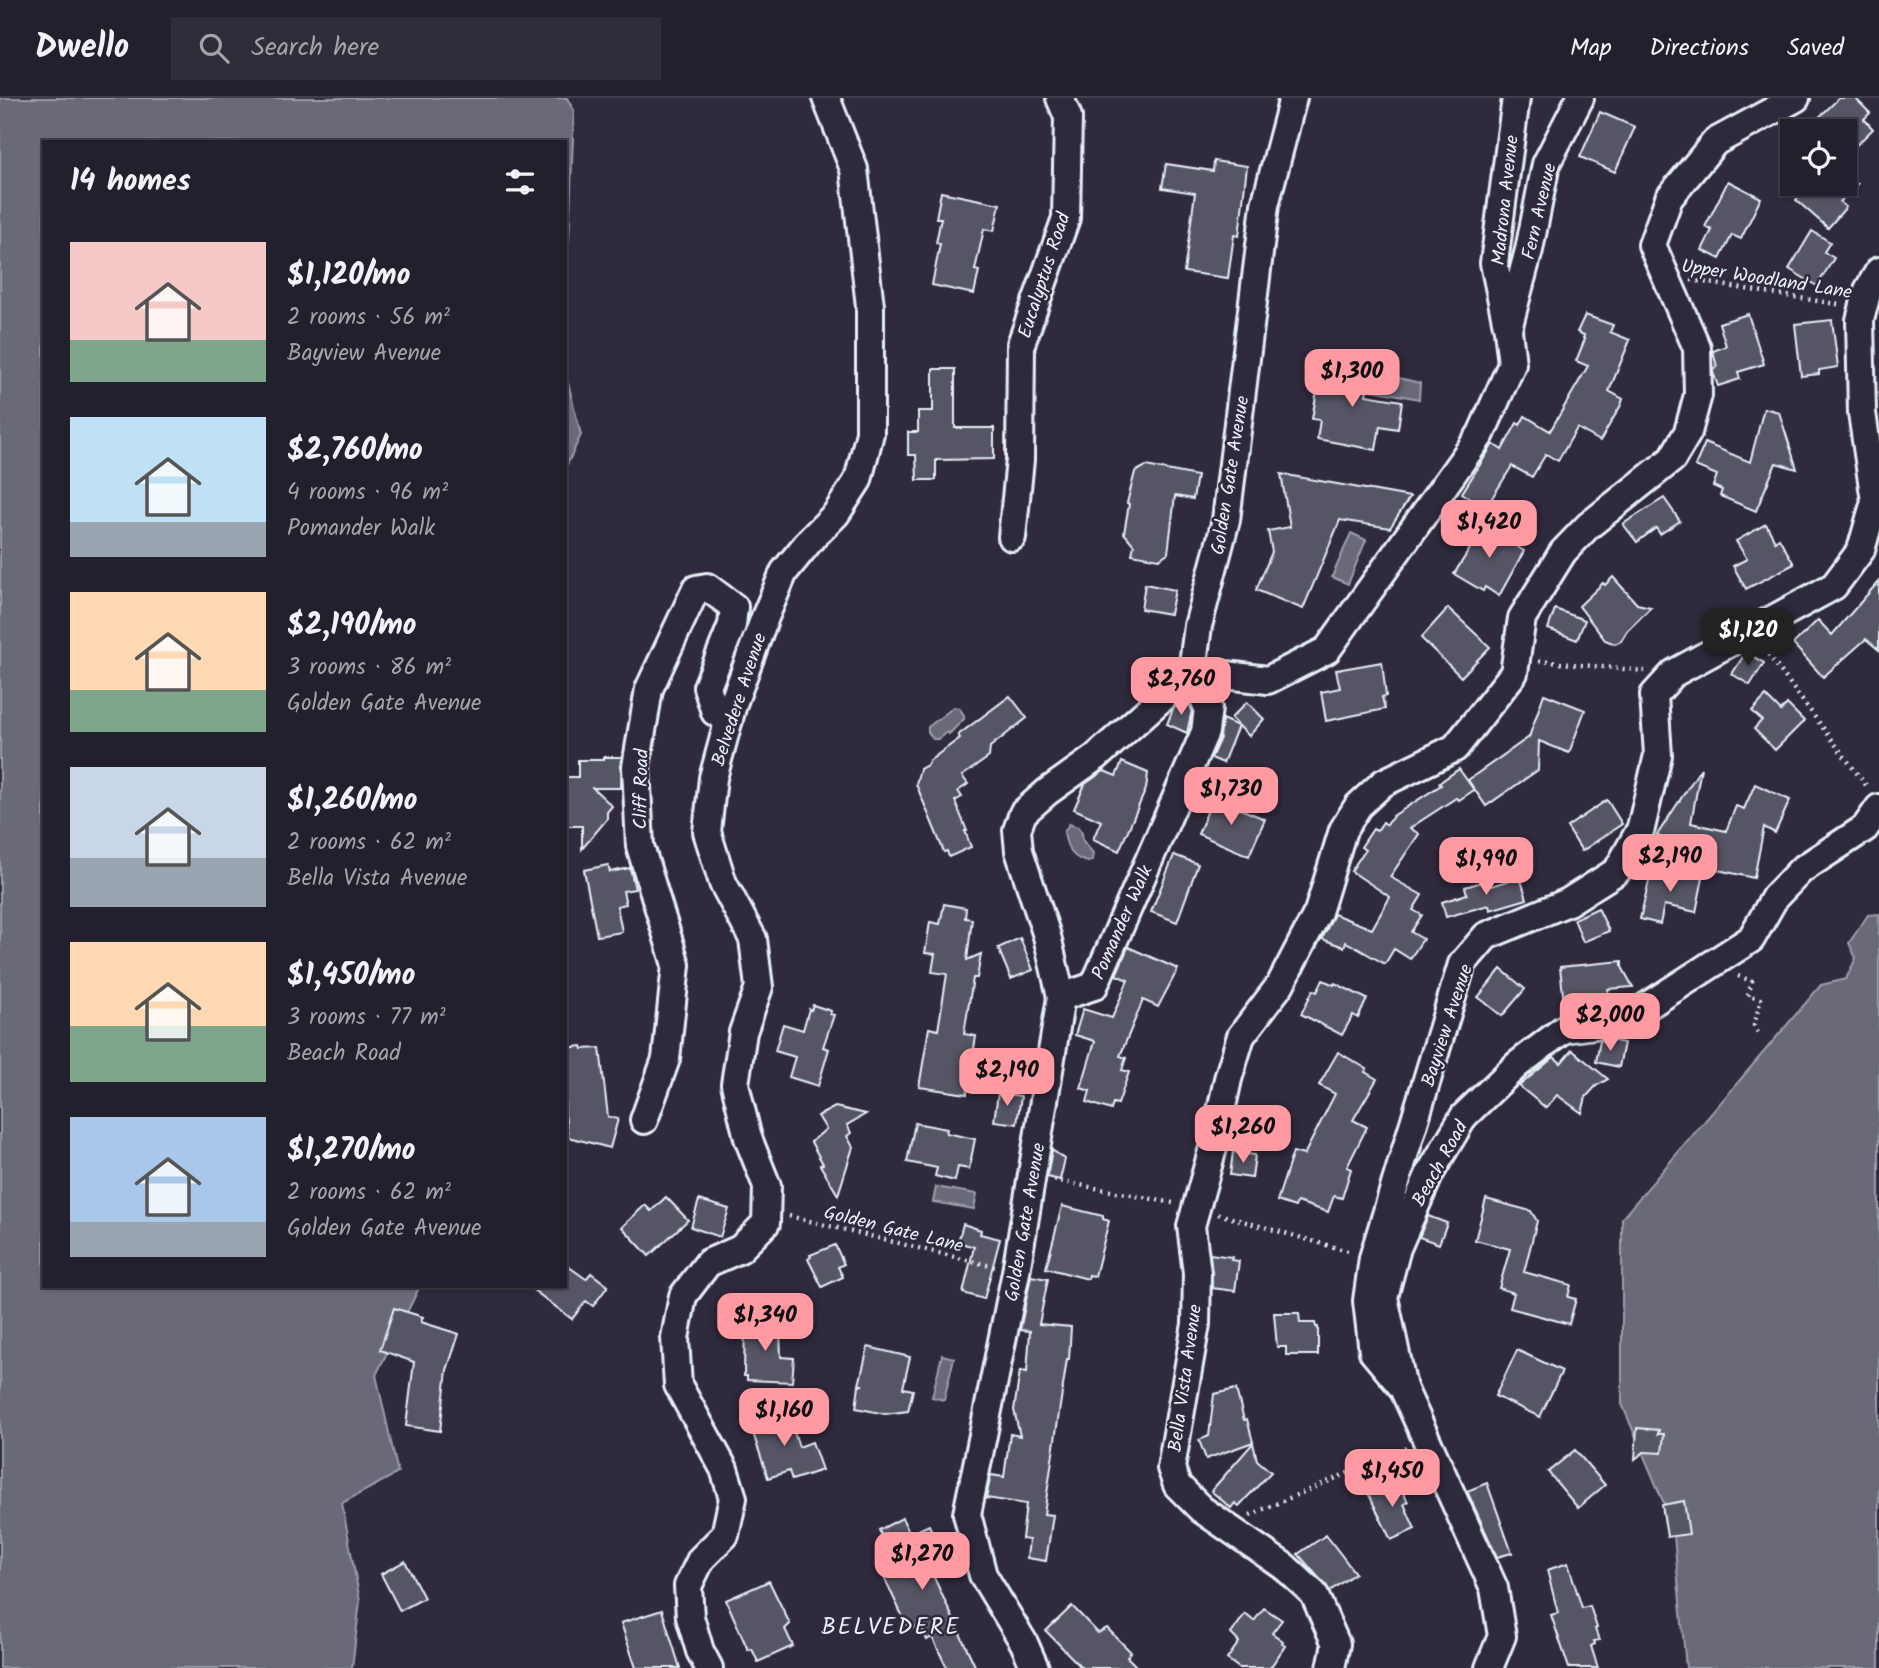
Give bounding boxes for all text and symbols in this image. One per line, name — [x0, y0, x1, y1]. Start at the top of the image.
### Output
search box — [171, 17, 661, 80]
text: Dwello — [35, 22, 129, 75]
text: Search here — [251, 27, 379, 69]
icon: search — [195, 29, 233, 67]
text: Map — [1570, 29, 1612, 68]
text: Directions — [1650, 29, 1749, 68]
text: Saved — [1787, 29, 1844, 68]
map controls — [1780, 119, 1857, 196]
button: locate — [1780, 119, 1857, 196]
street label: Madrona Avenue — [1484, 133, 1528, 267]
text: 14 homes — [70, 158, 191, 206]
street label: Fern Avenue — [1514, 160, 1566, 263]
icon: filters — [501, 163, 539, 201]
street label: Eucalyptus Road — [1010, 208, 1080, 342]
text: $1,120/mo — [287, 252, 410, 300]
street label: Upper Woodland Lane — [1679, 252, 1855, 308]
icon: home — [126, 270, 210, 354]
text: 2 rooms · 56 m² — [287, 300, 450, 336]
text: Bayview Avenue — [287, 336, 441, 372]
pin: $1,300 — [1295, 350, 1409, 409]
text: $1,300 — [1321, 354, 1383, 390]
street label: Golden Gate Avenue — [1204, 393, 1258, 557]
text: $2,760/mo — [287, 427, 423, 475]
icon: home — [126, 445, 210, 529]
text: 4 rooms · 96 m² — [287, 475, 448, 511]
pin: $1,420 — [1432, 500, 1546, 560]
text: $1,420 — [1457, 505, 1521, 541]
text: Pomander Walk — [287, 511, 435, 547]
text: $2,190/mo — [287, 602, 416, 650]
pin: $1,120 — [1691, 608, 1805, 668]
text: $1,120 — [1719, 613, 1777, 649]
icon: home — [126, 620, 210, 704]
street label: Belvedere Avenue — [704, 629, 776, 770]
text: 3 rooms · 86 m² — [287, 650, 451, 686]
pin: $2,760 — [1124, 658, 1238, 717]
text: $2,760 — [1147, 662, 1215, 698]
text: Golden Gate Avenue — [287, 686, 481, 722]
street label: Cliff Road — [626, 748, 658, 830]
pin: $1,730 — [1174, 768, 1288, 827]
text: $1,730 — [1200, 772, 1262, 808]
text: $1,260/mo — [287, 777, 418, 825]
icon: home — [126, 795, 210, 879]
text: 2 rooms · 62 m² — [287, 825, 451, 861]
pin: $2,190 — [1613, 834, 1727, 894]
pin: $1,990 — [1429, 838, 1543, 897]
text: $2,190 — [1638, 839, 1702, 875]
text: $1,990 — [1455, 842, 1517, 878]
text: Bella Vista Avenue — [287, 861, 467, 897]
street label: Pomander Walk — [1084, 861, 1161, 985]
text: $1,450/mo — [287, 952, 415, 1000]
street label: Bayview Avenue — [1414, 960, 1482, 1091]
icon: home — [126, 970, 210, 1054]
pin: $2,000 — [1553, 993, 1667, 1053]
text: $2,000 — [1576, 998, 1644, 1034]
text: 3 rooms · 77 m² — [287, 1000, 446, 1036]
text: Beach Road — [287, 1036, 401, 1072]
pin: $2,190 — [950, 1048, 1064, 1108]
text: $2,190 — [975, 1053, 1039, 1089]
pin: $1,260 — [1186, 1105, 1300, 1165]
text: $1,260 — [1211, 1110, 1275, 1146]
street label: Beach Road — [1405, 1115, 1477, 1212]
text: $1,270/mo — [287, 1127, 415, 1175]
street label: Golden Gate Avenue — [997, 1140, 1055, 1304]
icon: home — [126, 1145, 210, 1229]
text: 2 rooms · 62 m² — [287, 1175, 451, 1211]
street label: Golden Gate Lane — [821, 1198, 967, 1262]
text: Golden Gate Avenue — [287, 1211, 481, 1247]
pin: $1,340 — [708, 1294, 822, 1353]
text: $1,340 — [733, 1298, 797, 1334]
street label: Bella Vista Avenue — [1161, 1302, 1211, 1454]
pin: $1,160 — [727, 1388, 841, 1448]
text: $1,160 — [755, 1393, 813, 1429]
pin: $1,450 — [1335, 1450, 1449, 1509]
text: $1,450 — [1361, 1454, 1423, 1490]
pin: $1,270 — [865, 1532, 979, 1592]
text: $1,270 — [891, 1537, 953, 1573]
district label: BELVEDERE — [821, 1610, 961, 1646]

